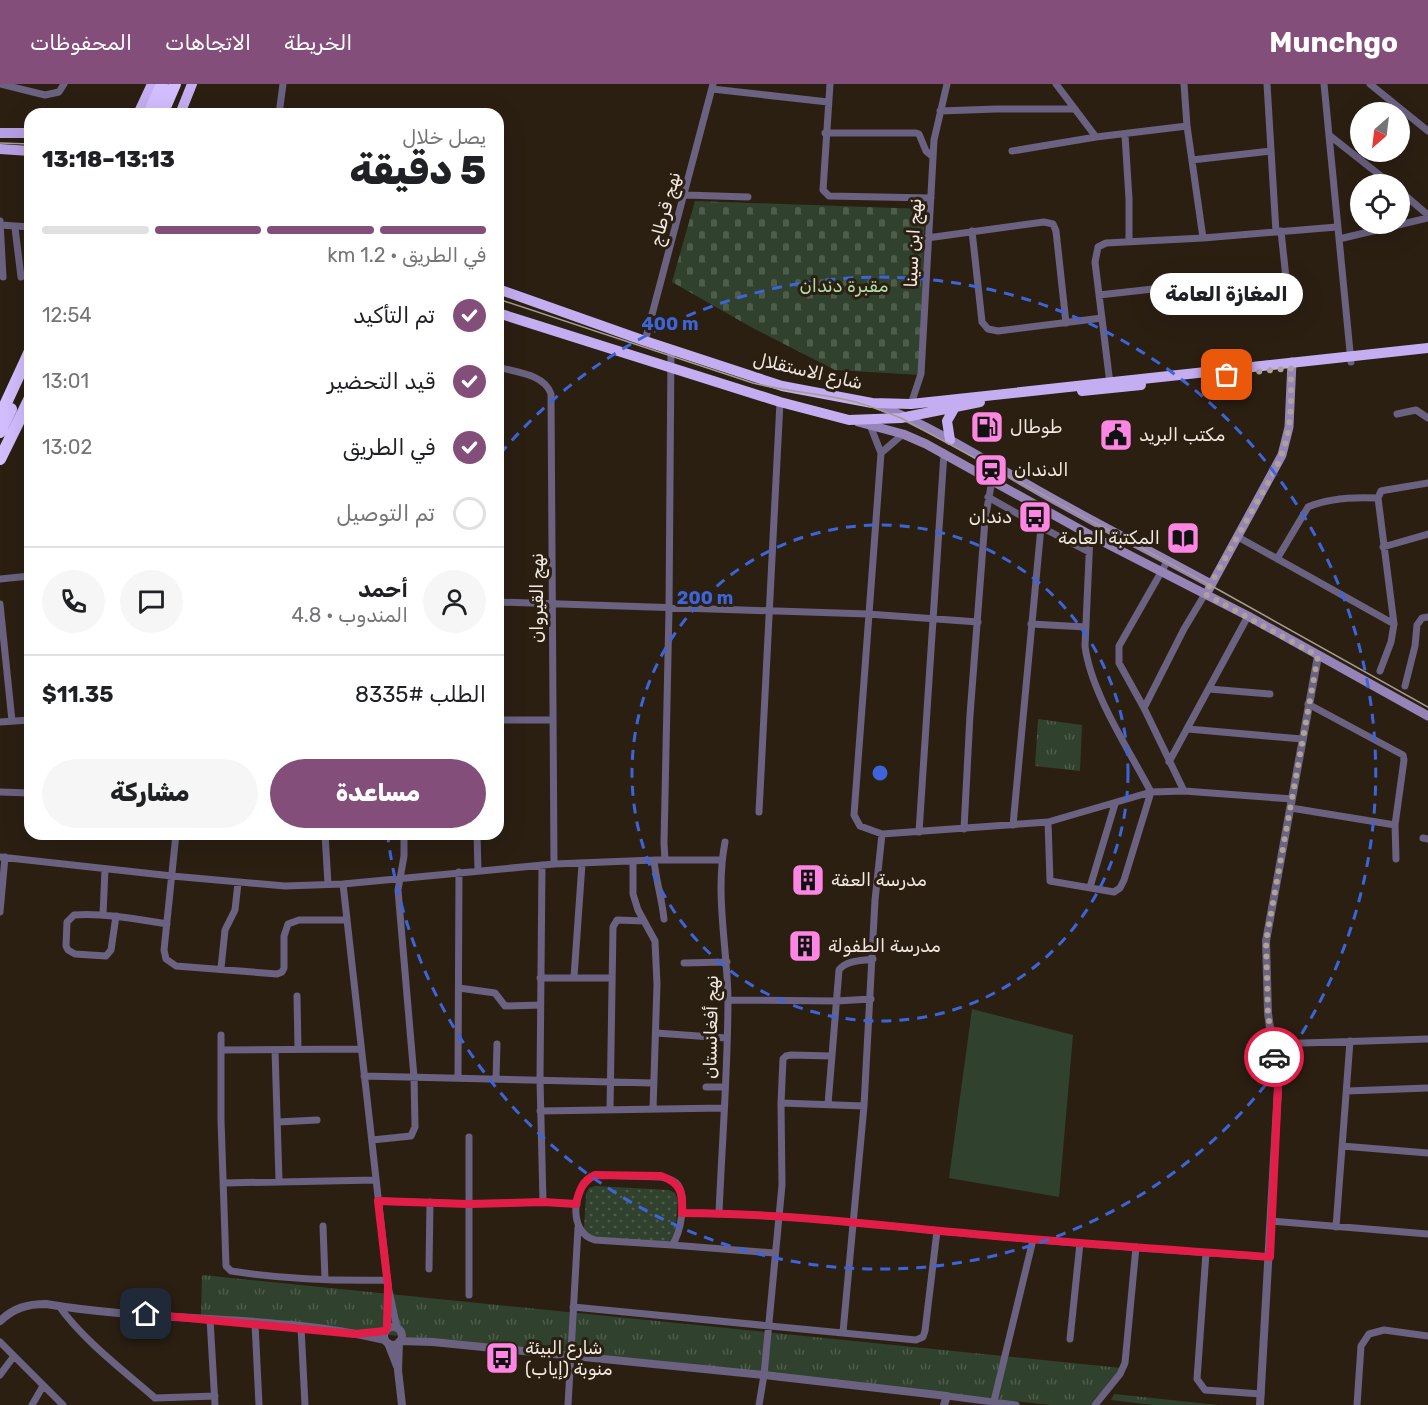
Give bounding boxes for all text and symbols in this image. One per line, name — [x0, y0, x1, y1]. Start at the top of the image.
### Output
text: Munchgo — [1269, 26, 1398, 59]
text: المحفوظات — [30, 30, 132, 55]
text: الاتجاهات — [165, 30, 251, 55]
text: الخريطة — [284, 30, 352, 55]
north arrow — [1350, 102, 1410, 162]
map controls — [1350, 102, 1410, 234]
text: يصل خلال — [402, 125, 486, 149]
text: 13:13–13:18 — [42, 146, 175, 173]
text: 5 دقيقة — [349, 148, 486, 194]
street label: نهج قرطاج — [645, 170, 686, 249]
button: locate — [1350, 174, 1410, 234]
street label: نهج ابن سينا — [900, 198, 927, 288]
text: في الطريق · 1.2 km — [327, 243, 486, 267]
callout: المغازة العامة — [1150, 273, 1304, 315]
park label: مقبرة دندان — [799, 275, 889, 297]
text: المغازة العامة — [1165, 282, 1288, 306]
icon: check — [453, 299, 486, 332]
text: تم التأكيد — [353, 302, 435, 329]
text: 12:54 — [42, 303, 92, 327]
text: 400 m — [641, 313, 699, 335]
street label: شارع الاستقلال — [751, 348, 865, 395]
pin — [1201, 349, 1252, 400]
icon: bag — [1210, 358, 1243, 391]
icon: check — [453, 365, 486, 398]
text: قيد التحضير — [327, 368, 435, 395]
text: 13:01 — [42, 369, 89, 393]
fuel station icon: طوطال — [969, 409, 1005, 445]
place label: طوطال — [1010, 416, 1063, 438]
public building icon: مكتب البريد — [1098, 417, 1134, 453]
place label: مكتب البريد — [1139, 424, 1225, 446]
icon: check — [453, 431, 486, 464]
text: في الطريق — [343, 434, 435, 461]
text: 13:02 — [42, 435, 92, 459]
station icon: الدندان — [973, 452, 1009, 488]
place label: الدندان — [1014, 459, 1068, 481]
bus stop icon: دندان — [1017, 499, 1053, 535]
text: تم التوصيل — [336, 500, 435, 527]
place label: دندان — [969, 506, 1012, 528]
library icon: المكتبة العامة — [1165, 520, 1201, 556]
place label: المكتبة العامة — [1058, 527, 1160, 549]
street label: نهج القيروان — [526, 553, 549, 643]
button: phone — [42, 570, 105, 633]
button: chat — [120, 570, 183, 633]
button: person — [423, 570, 486, 633]
text: أحمد — [358, 576, 408, 603]
text: 200 m — [677, 587, 733, 609]
text: المندوب · 4.8 — [291, 603, 408, 627]
text: $11.35 — [42, 681, 114, 708]
text: الطلب #8335 — [355, 681, 486, 708]
button: مشاركة — [42, 759, 258, 828]
button: مساعدة — [270, 759, 486, 828]
centre of rings — [870, 763, 890, 783]
building icon: مدرسة العفة — [790, 862, 826, 898]
place label: مدرسة العفة — [831, 869, 927, 891]
building icon: مدرسة الطفولة — [787, 928, 823, 964]
place label: مدرسة الطفولة — [828, 935, 941, 957]
street label: نهج أفغانستان — [699, 975, 724, 1079]
courier — [1244, 1027, 1304, 1087]
icon: car — [1258, 1041, 1291, 1074]
pin — [120, 1288, 171, 1339]
icon: home — [129, 1297, 162, 1330]
place label: شارع البيئة منوبة (إياب) — [525, 1337, 613, 1380]
bus stop icon: شارع البيئة منوبة (إياب) — [484, 1340, 520, 1376]

